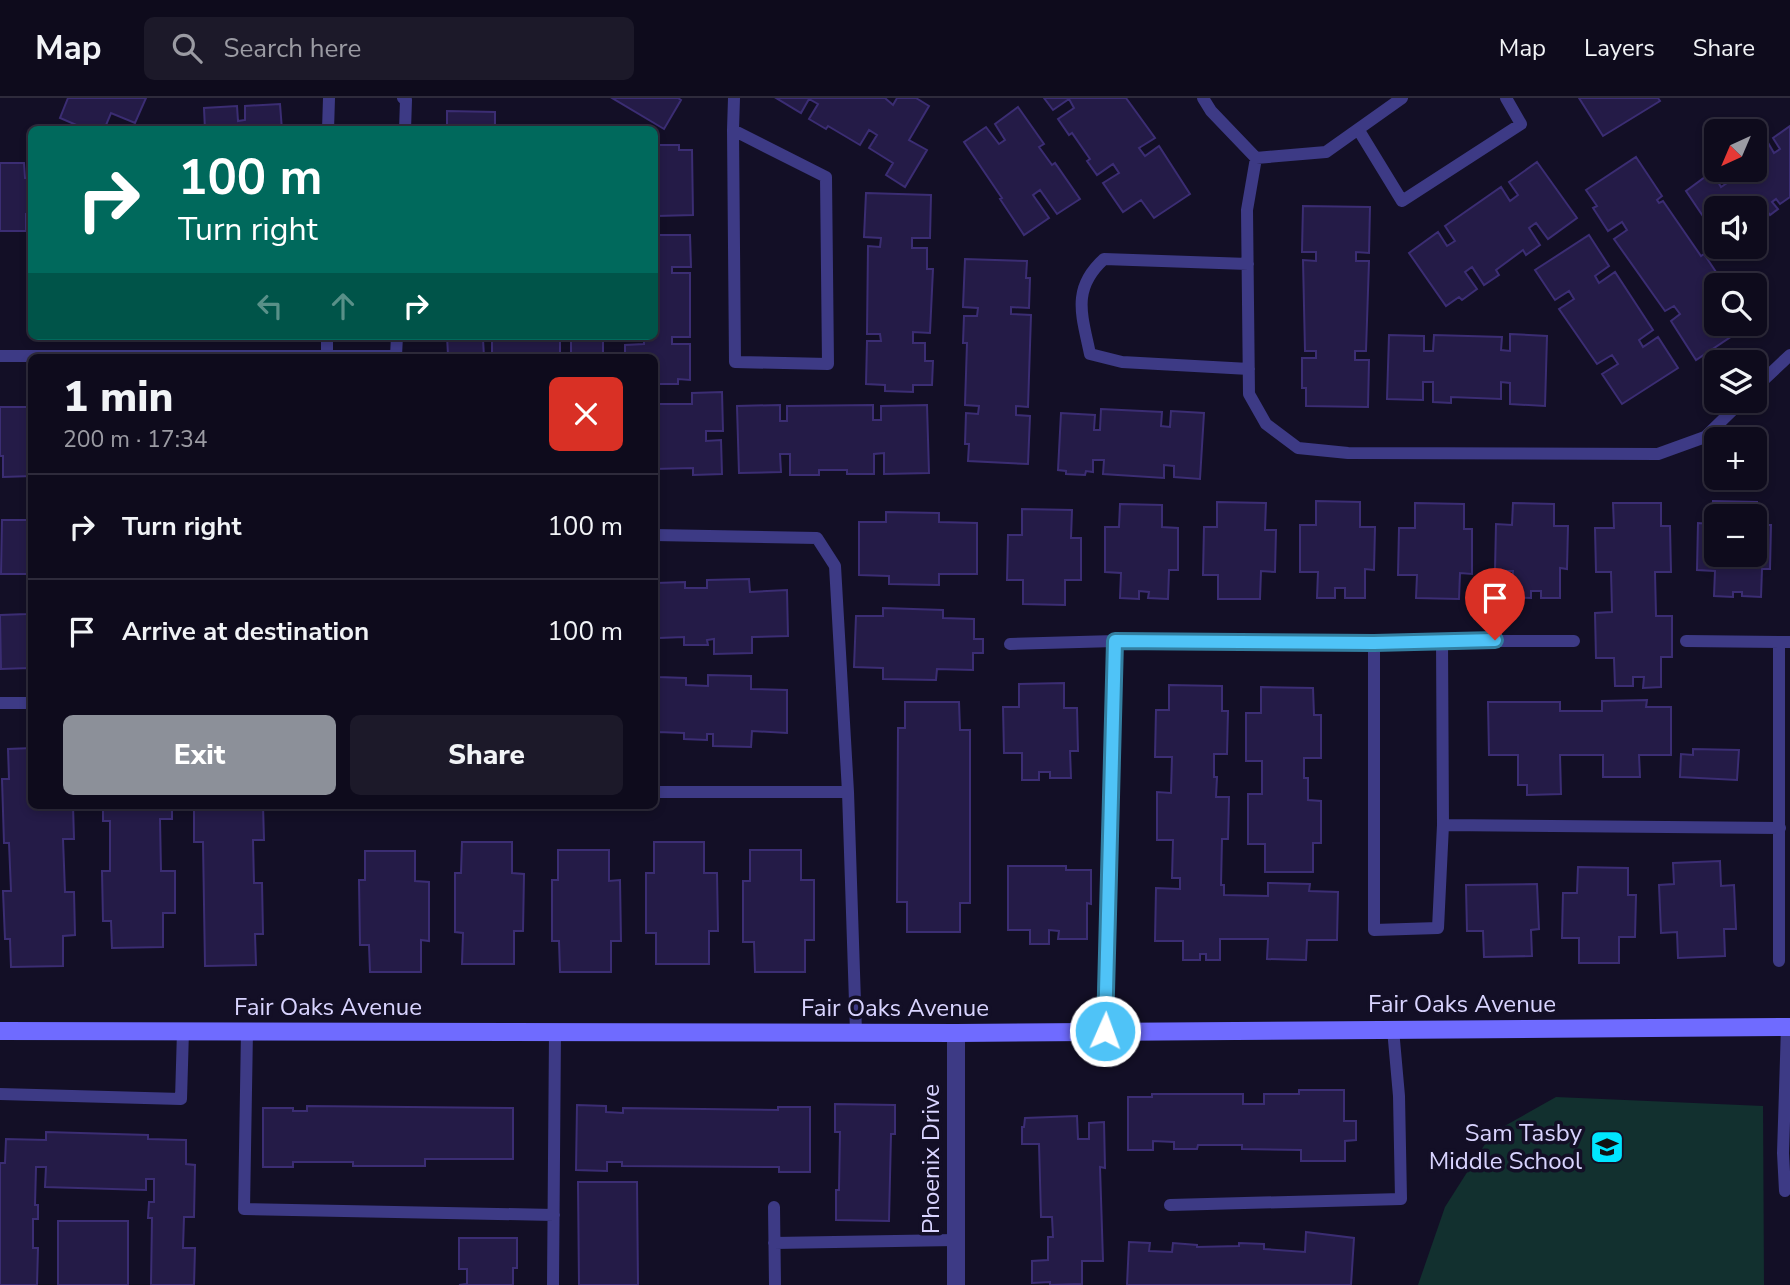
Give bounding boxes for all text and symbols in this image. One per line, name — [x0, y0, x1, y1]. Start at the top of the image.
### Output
search box — [144, 17, 634, 80]
text: Map — [35, 26, 102, 71]
icon: search — [168, 29, 206, 67]
text: Search here — [224, 31, 361, 66]
text: Map — [1499, 32, 1546, 64]
text: Layers — [1584, 32, 1655, 64]
text: Share — [1693, 32, 1755, 64]
north arrow — [1704, 119, 1768, 182]
map controls — [1704, 119, 1767, 567]
text: 100 m — [178, 144, 322, 211]
icon: right — [63, 154, 154, 245]
button: sound — [1704, 196, 1767, 259]
text: Turn right — [178, 208, 318, 251]
button: search — [1704, 273, 1767, 336]
icon: left — [251, 287, 289, 325]
icon: ahead — [324, 287, 362, 325]
icon: right — [397, 287, 435, 325]
button: layers — [1704, 350, 1767, 413]
text: 1 min — [63, 369, 173, 426]
button: close — [549, 377, 623, 451]
text: 200 m · 17:34 — [63, 424, 208, 455]
button: + — [1704, 427, 1767, 490]
button: − — [1704, 504, 1767, 567]
icon: right — [63, 508, 101, 546]
text: Turn right — [122, 509, 241, 544]
text: 100 m — [547, 509, 623, 544]
pin — [1465, 568, 1525, 640]
icon: arrive — [1476, 579, 1514, 617]
icon: arrive — [63, 613, 101, 651]
text: Arrive at destination — [122, 614, 369, 649]
text: 100 m — [547, 614, 623, 649]
button: Exit — [63, 715, 336, 795]
button: Share — [350, 715, 623, 795]
street label: Fair Oaks Avenue — [1368, 988, 1556, 1020]
street label: Fair Oaks Avenue — [234, 991, 422, 1023]
street label: Fair Oaks Avenue — [801, 992, 989, 1024]
position arrow — [1068, 994, 1142, 1068]
street label: Phoenix Drive — [915, 1084, 947, 1234]
place label: Sam Tasby Middle School — [1429, 1117, 1583, 1177]
school or university icon: Sam Tasby Middle School — [1588, 1128, 1626, 1166]

